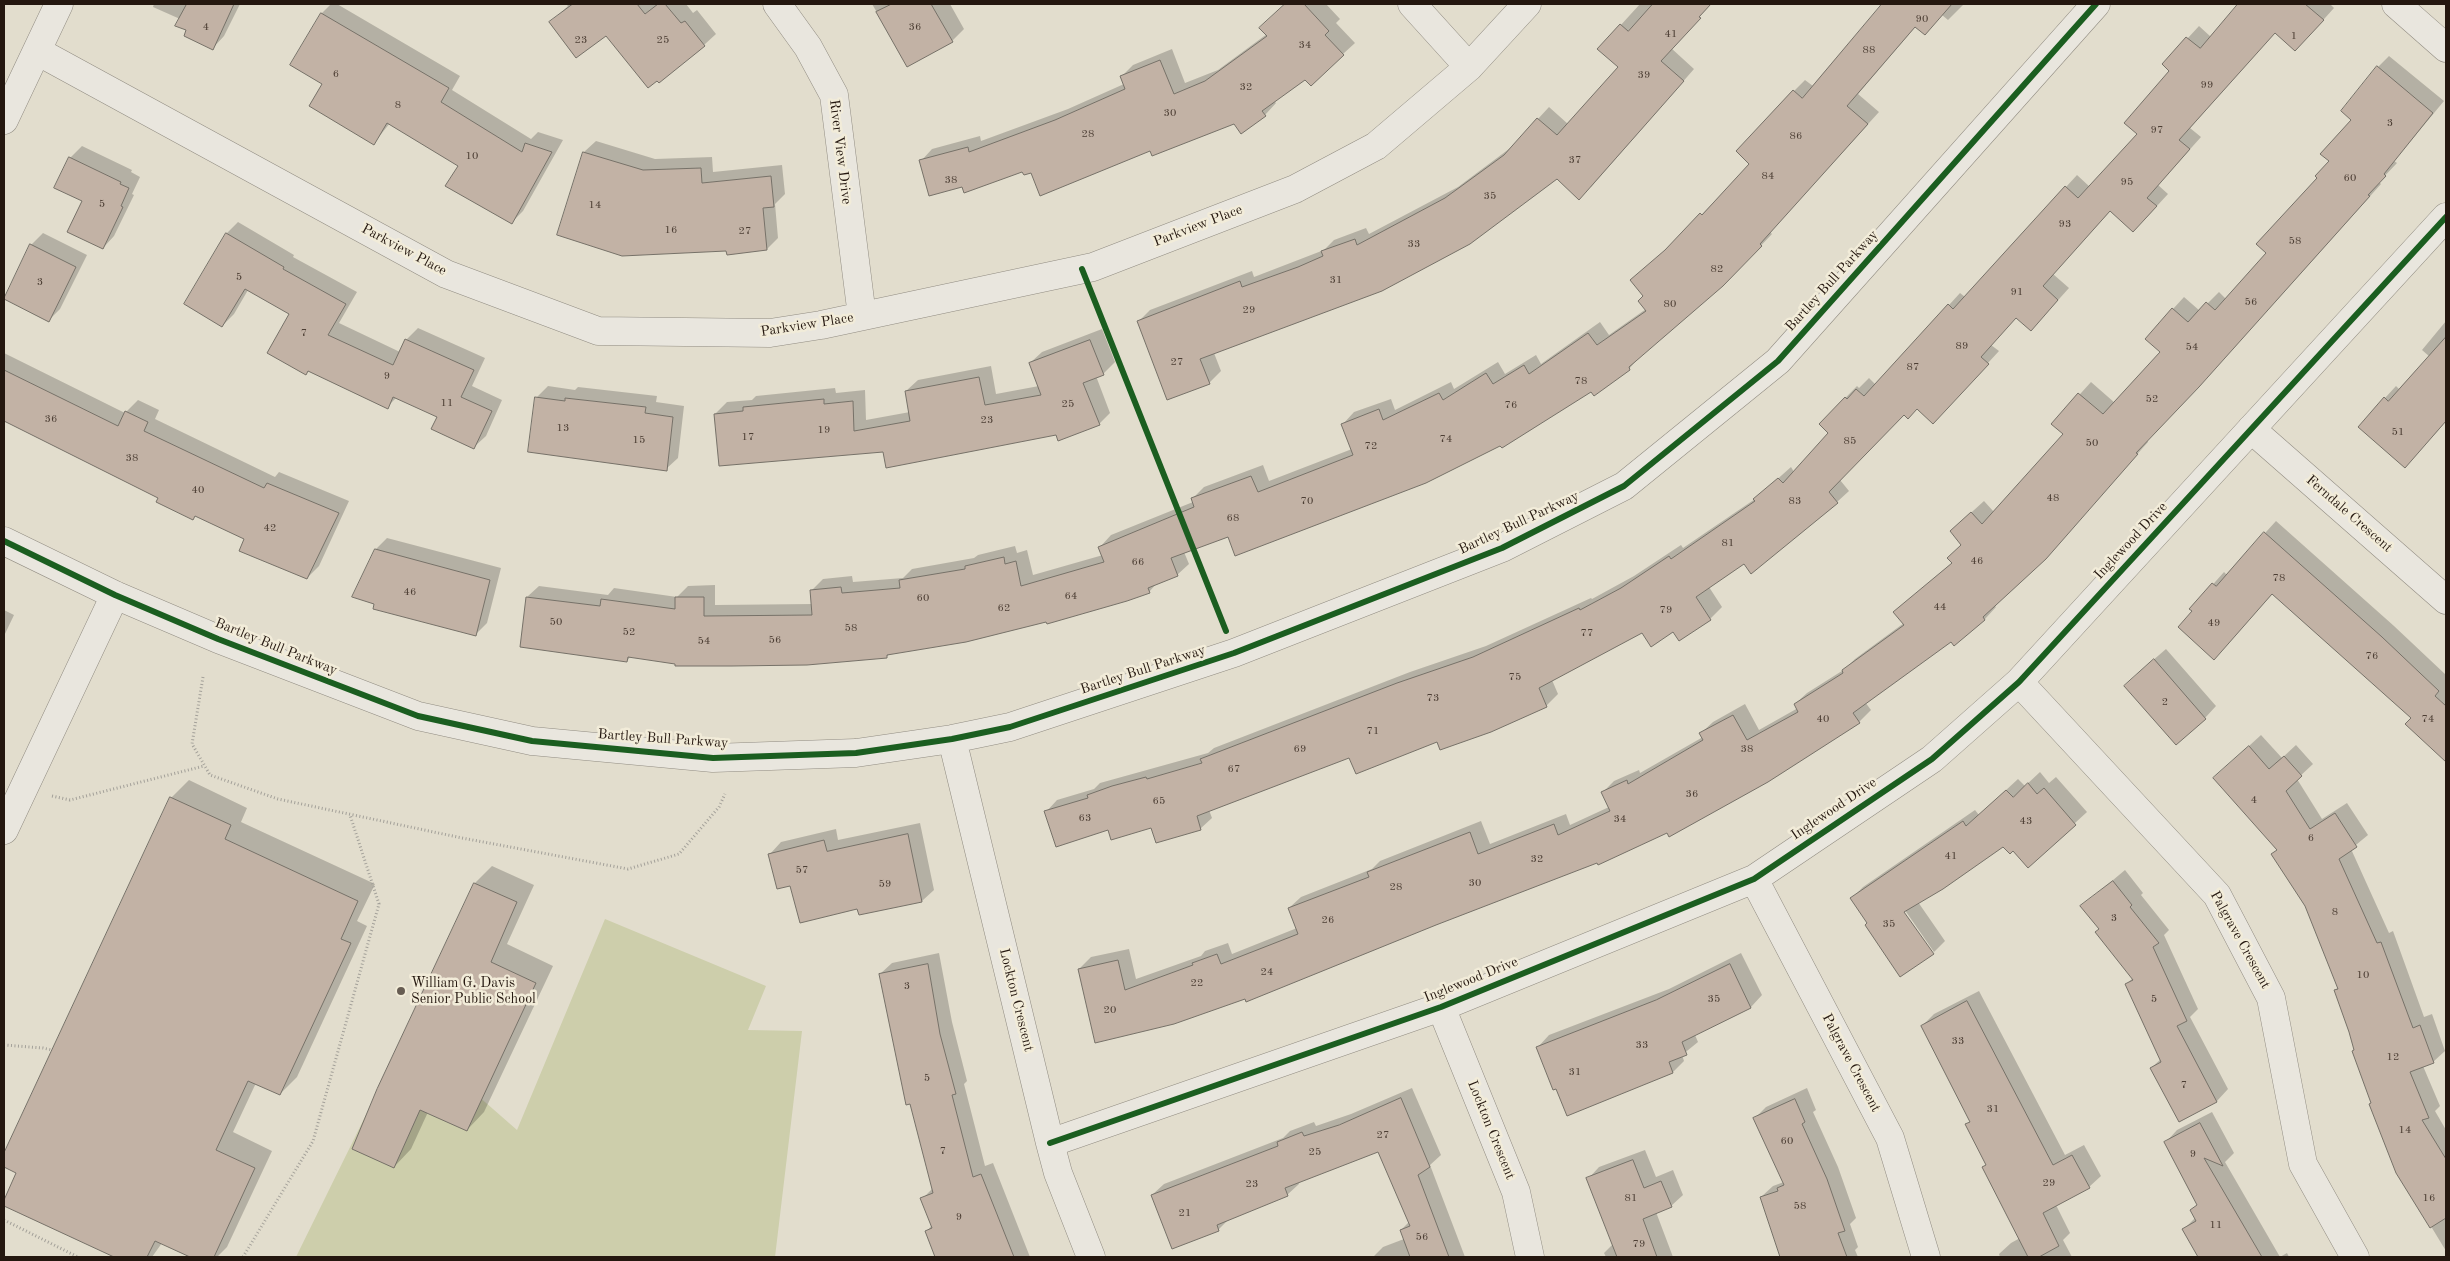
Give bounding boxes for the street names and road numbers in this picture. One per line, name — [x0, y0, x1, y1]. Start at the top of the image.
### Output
street label: River View Drive — [825, 99, 855, 205]
street label: Parkview Place — [1151, 201, 1245, 251]
street label: Parkview Place — [359, 221, 449, 279]
street label: Bartley Bull Parkway — [1782, 227, 1882, 335]
street label: Parkview Place — [759, 309, 855, 341]
street label: Ferndale Crescent — [2302, 472, 2396, 556]
street label: Bartley Bull Parkway — [1456, 488, 1582, 558]
street label: Inglewood Drive — [2091, 499, 2171, 583]
street label: Bartley Bull Parkway — [212, 615, 340, 679]
street label: Bartley Bull Parkway — [1078, 642, 1208, 698]
street label: Bartley Bull Parkway — [597, 726, 729, 752]
street label: Inglewood Drive — [1788, 774, 1880, 844]
street label: Palgrave Crescent — [2206, 888, 2274, 992]
street label: Lockton Crescent — [995, 947, 1037, 1053]
street label: Inglewood Drive — [1422, 954, 1520, 1006]
street label: Palgrave Crescent — [1818, 1011, 1884, 1115]
street label: Lockton Crescent — [1463, 1078, 1519, 1182]

